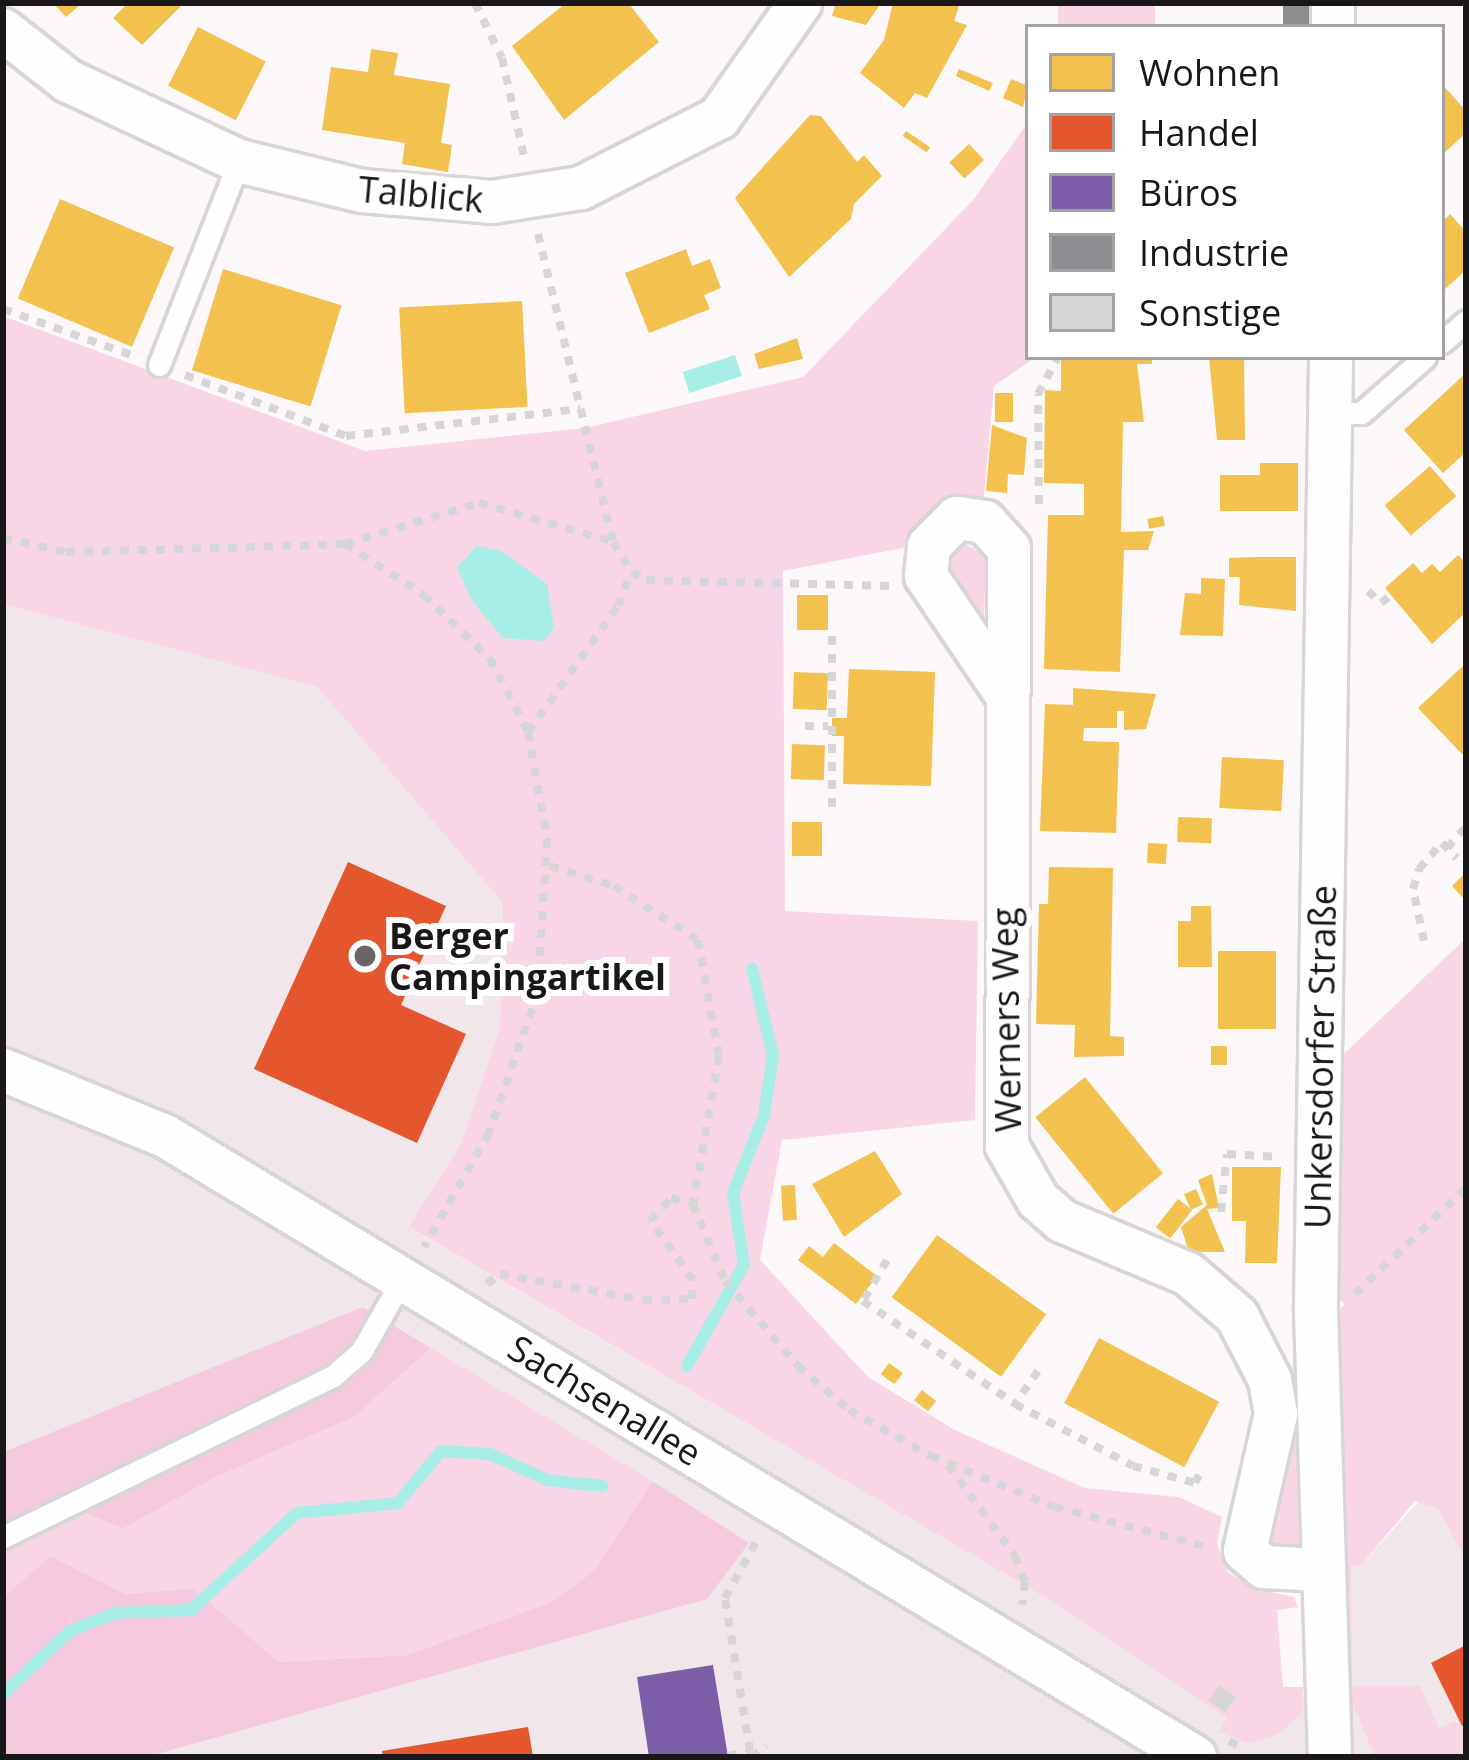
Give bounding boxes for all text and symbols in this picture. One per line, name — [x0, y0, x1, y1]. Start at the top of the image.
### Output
legend — [1025, 24, 1445, 360]
text: Wohnen — [1139, 48, 1280, 97]
text: Handel — [1139, 108, 1259, 157]
street label: Talblick — [357, 167, 485, 221]
text: Büros — [1139, 168, 1238, 217]
text: Industrie — [1139, 228, 1289, 277]
text: Sonstige — [1139, 288, 1281, 337]
street label: Unkersdorfer Straße — [1295, 885, 1345, 1229]
street label: Werners Weg — [982, 907, 1030, 1133]
place label: Berger Campingartikel — [389, 913, 666, 998]
marker: Berger Campingartikel — [352, 943, 378, 969]
street label: Sachsenallee — [501, 1326, 709, 1474]

